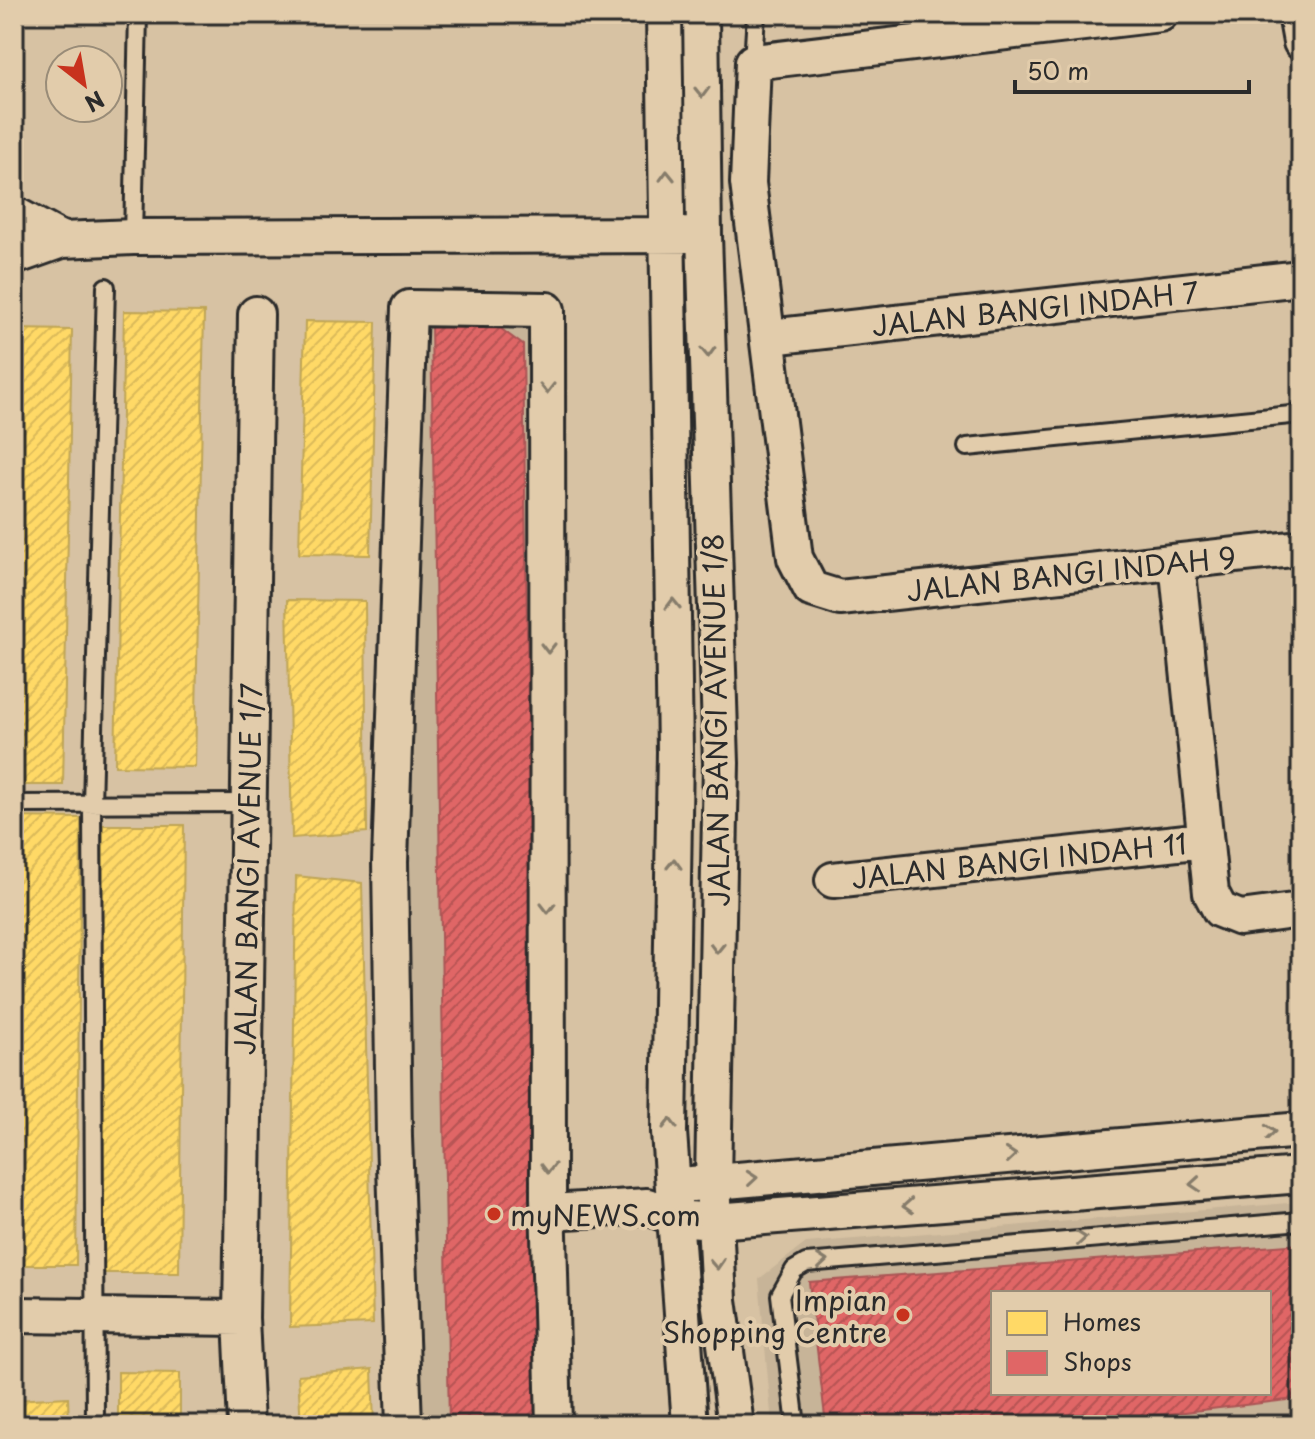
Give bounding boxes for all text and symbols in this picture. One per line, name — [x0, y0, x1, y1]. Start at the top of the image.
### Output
north arrow — [44, 44, 124, 124]
scale bar — [1015, 44, 1249, 94]
text: 50 m — [1027, 52, 1089, 88]
text: N — [79, 84, 111, 121]
one-way arrow — [693, 86, 711, 99]
one-way arrow — [658, 169, 675, 182]
street label: JALAN BANGI INDAH 7 — [869, 269, 1201, 347]
one-way arrow — [699, 346, 716, 359]
one-way arrow — [538, 382, 556, 395]
street label: JALAN BANGI AVENUE 1/8 — [690, 533, 740, 907]
street label: JALAN BANGI INDAH 9 — [904, 534, 1238, 612]
one-way arrow — [664, 597, 682, 610]
one-way arrow — [539, 642, 557, 655]
street label: JALAN BANGI AVENUE 1/7 — [222, 682, 272, 1056]
street label: JALAN BANGI INDAH 11 — [849, 821, 1189, 899]
one-way arrow — [665, 857, 682, 870]
one-way arrow — [539, 902, 557, 915]
one-way arrow — [709, 942, 726, 955]
one-way arrow — [661, 1117, 679, 1130]
one-way arrow — [1264, 1124, 1277, 1141]
one-way arrow — [1005, 1147, 1018, 1164]
one-way arrow — [539, 1162, 557, 1175]
one-way arrow — [746, 1170, 759, 1187]
one-way arrow — [1188, 1175, 1201, 1192]
place label: myNEWS.com — [510, 1193, 701, 1236]
one-way arrow — [901, 1197, 914, 1214]
marker: myNEWS.com — [485, 1205, 503, 1223]
one-way arrow — [1075, 1230, 1088, 1247]
one-way arrow — [816, 1253, 829, 1270]
one-way arrow — [708, 1257, 725, 1270]
place label: Impian Shopping Centre — [662, 1278, 887, 1353]
legend — [991, 1291, 1271, 1395]
text: Homes — [1063, 1303, 1141, 1339]
marker: Impian Shopping Centre — [894, 1306, 912, 1324]
text: Shops — [1063, 1343, 1132, 1379]

